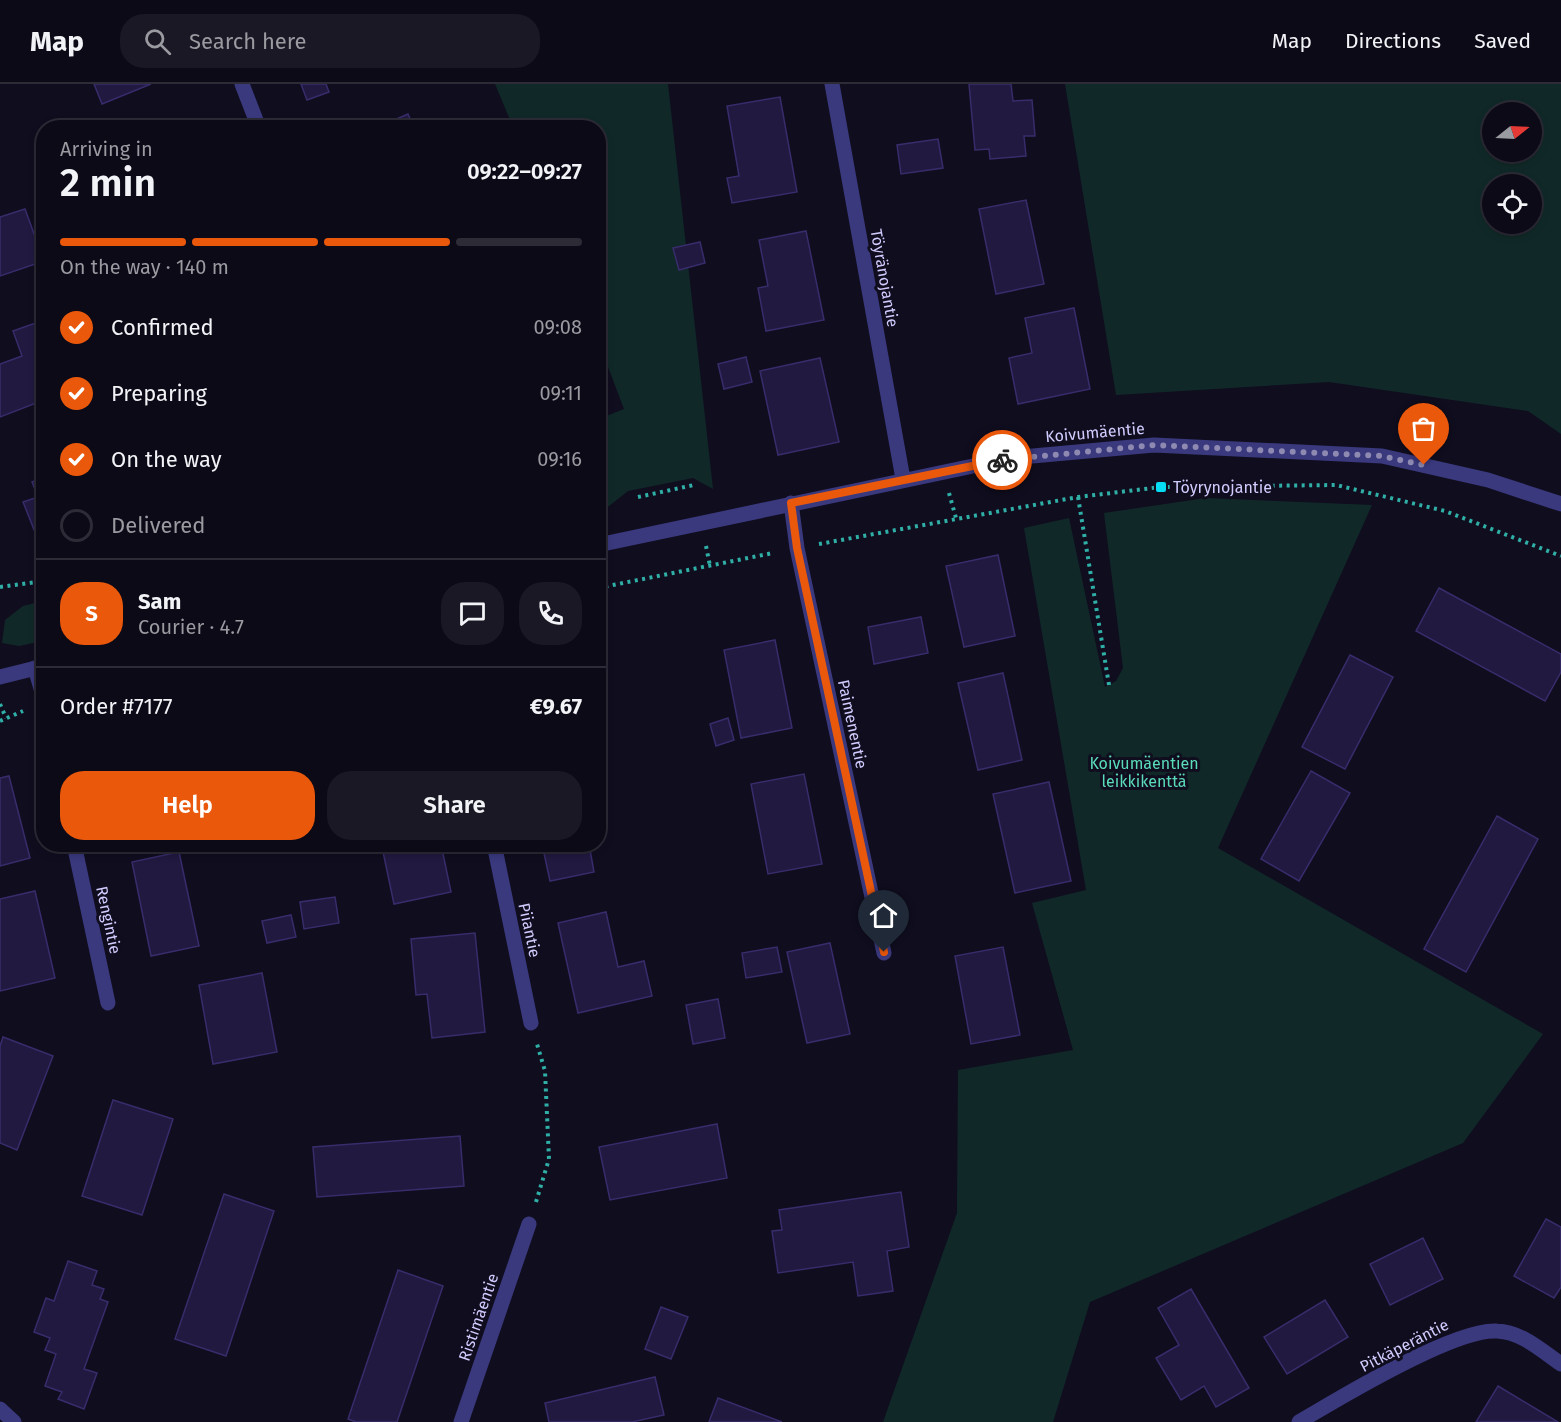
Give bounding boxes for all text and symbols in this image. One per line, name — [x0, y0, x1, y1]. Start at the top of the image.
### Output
search box — [120, 14, 540, 68]
text: Map — [30, 25, 84, 58]
icon: search — [141, 25, 174, 58]
text: Search here — [189, 28, 307, 55]
text: Map — [1272, 28, 1312, 54]
text: Directions — [1345, 28, 1441, 54]
text: Saved — [1474, 28, 1531, 54]
north arrow — [1482, 102, 1542, 162]
map controls — [1482, 102, 1542, 234]
text: Arriving in — [60, 137, 153, 161]
text: 09:22–09:27 — [467, 158, 582, 185]
text: 2 min — [60, 160, 156, 206]
button: locate — [1482, 174, 1542, 234]
street label: Töyränojantie — [867, 228, 902, 329]
text: On the way · 140 m — [60, 255, 229, 279]
icon: check — [60, 311, 93, 344]
text: Confirmed — [111, 314, 214, 341]
text: 09:08 — [534, 315, 582, 339]
icon: check — [60, 377, 93, 410]
text: Preparing — [111, 380, 207, 407]
text: 09:11 — [540, 381, 582, 405]
pin — [1398, 403, 1449, 465]
icon: bag — [1407, 412, 1440, 445]
street label: Koivumäentie — [1045, 419, 1146, 446]
courier — [972, 430, 1032, 490]
icon: check — [60, 443, 93, 476]
icon: bike — [986, 444, 1019, 477]
text: On the way — [111, 446, 222, 473]
text: 09:16 — [537, 447, 582, 471]
place label: Töyrynojantie — [1173, 478, 1272, 497]
marker: Töyrynojantie — [1154, 480, 1168, 494]
text: Delivered — [111, 512, 206, 539]
button: chat — [441, 582, 504, 645]
button: phone — [519, 582, 582, 645]
text: Sam — [138, 588, 181, 615]
text: S — [85, 600, 98, 627]
text: Courier · 4.7 — [138, 615, 244, 639]
street label: Paimenentie — [834, 678, 871, 770]
text: Order #7177 — [60, 693, 172, 720]
text: €9.67 — [530, 693, 582, 720]
park label: Koivumäentien leikkikenttä — [1089, 754, 1199, 791]
button: Help — [60, 771, 315, 840]
button: Share — [327, 771, 582, 840]
street label: Rengintie — [92, 884, 125, 956]
pin — [858, 890, 909, 952]
icon: home — [867, 899, 900, 932]
street label: Piiantie — [514, 901, 545, 959]
street label: Ristimäentie — [455, 1271, 502, 1364]
street label: Pitkäperäntie — [1357, 1315, 1452, 1376]

